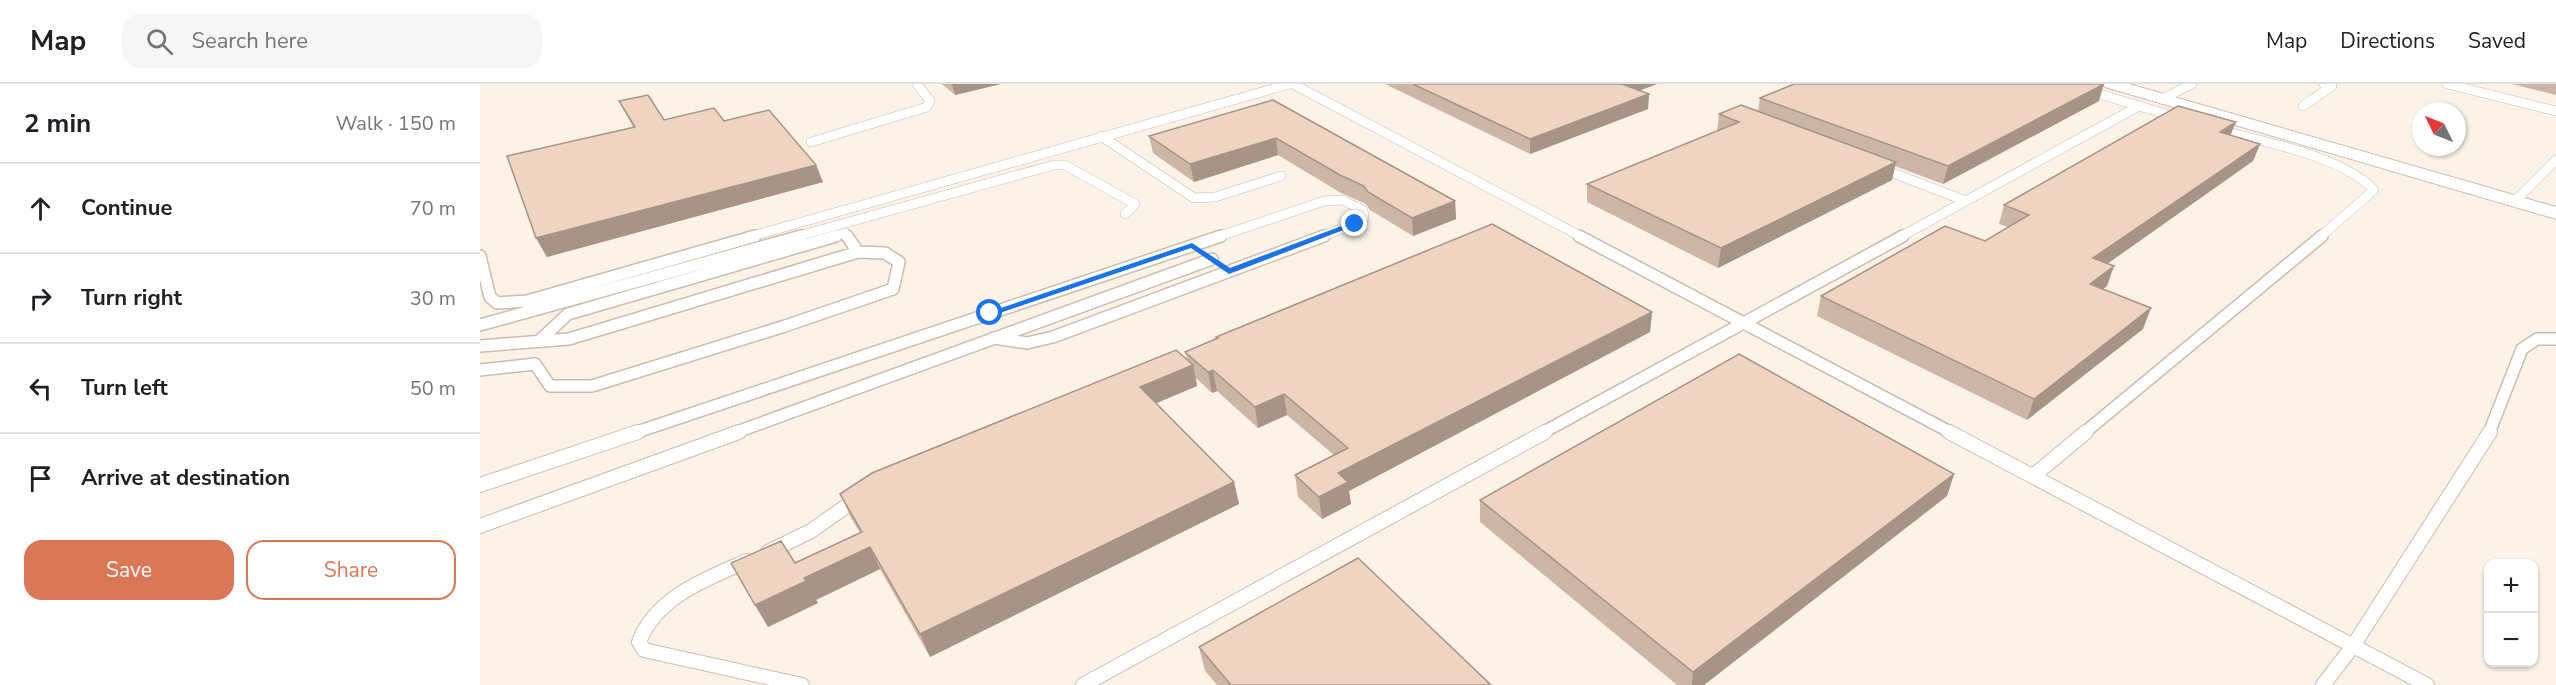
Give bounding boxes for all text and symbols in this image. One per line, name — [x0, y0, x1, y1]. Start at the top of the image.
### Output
search box — [122, 14, 542, 68]
text: Map — [30, 22, 86, 60]
icon: search — [143, 25, 176, 58]
text: Search here — [191, 26, 308, 56]
text: Map — [2266, 27, 2307, 55]
text: Directions — [2340, 27, 2435, 55]
text: Saved — [2468, 27, 2526, 55]
north arrow — [2412, 102, 2466, 156]
text: 2 min — [24, 106, 91, 141]
text: Walk · 150 m — [336, 110, 456, 137]
icon: ahead — [24, 192, 57, 225]
text: Continue — [81, 193, 172, 223]
text: 70 m — [410, 195, 456, 222]
route end — [1341, 210, 1367, 236]
icon: right — [24, 282, 57, 315]
text: Turn right — [81, 283, 182, 313]
text: 30 m — [410, 285, 456, 312]
route start — [976, 299, 1002, 325]
icon: left — [24, 372, 57, 405]
text: Turn left — [81, 373, 168, 403]
text: 50 m — [410, 375, 456, 402]
icon: arrive — [24, 462, 57, 495]
text: Arrive at destination — [81, 463, 290, 493]
button: Save — [24, 540, 234, 600]
button: Share — [246, 540, 456, 600]
map controls — [2484, 559, 2538, 667]
button: + — [2484, 559, 2538, 613]
button: − — [2484, 613, 2538, 667]

